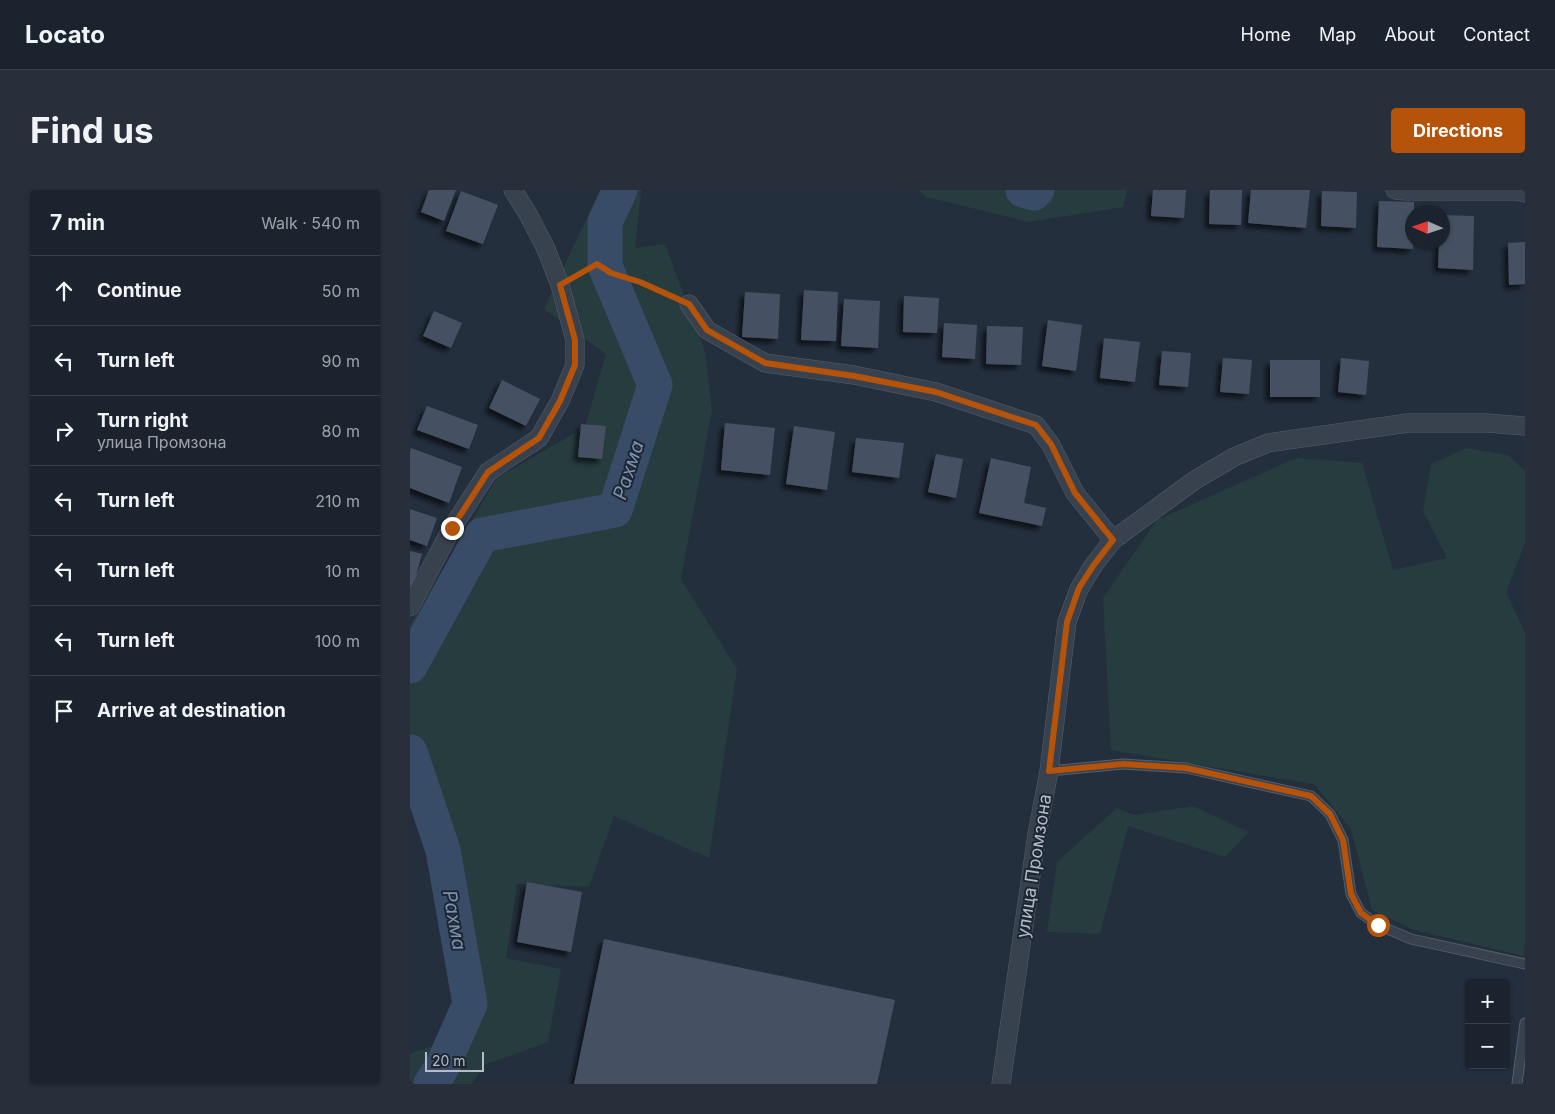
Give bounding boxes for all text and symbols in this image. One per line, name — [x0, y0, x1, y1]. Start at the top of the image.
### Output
text: Locato — [25, 20, 105, 49]
text: Home — [1241, 24, 1291, 45]
text: Map — [1319, 24, 1356, 45]
text: About — [1384, 24, 1435, 45]
text: Contact — [1463, 24, 1530, 45]
button: Directions — [1391, 108, 1525, 153]
text: Find us — [30, 109, 154, 151]
north arrow — [1405, 205, 1450, 250]
text: 7 min — [50, 210, 105, 235]
text: Walk · 540 m — [261, 213, 360, 233]
icon: ahead — [50, 277, 78, 305]
text: Continue — [97, 279, 182, 302]
text: 50 m — [322, 281, 360, 301]
icon: left — [50, 347, 78, 375]
text: Turn left — [97, 349, 175, 372]
text: 90 m — [321, 351, 360, 371]
text: Turn right — [97, 409, 188, 432]
icon: right — [50, 417, 78, 445]
text: 80 m — [321, 421, 360, 441]
text: улица Промзона — [97, 432, 227, 452]
water label: Рахма — [608, 438, 649, 502]
icon: left — [50, 487, 78, 515]
text: Turn left — [97, 489, 175, 512]
text: 210 m — [315, 491, 360, 511]
route end — [441, 517, 464, 540]
icon: left — [50, 557, 78, 585]
text: Turn left — [97, 559, 175, 582]
text: 10 m — [325, 561, 360, 581]
icon: left — [50, 627, 78, 655]
text: Turn left — [97, 629, 175, 652]
text: 100 m — [315, 631, 360, 651]
icon: arrive — [50, 697, 78, 725]
text: Arrive at destination — [97, 699, 286, 722]
street label: улица Промзона — [1012, 792, 1055, 940]
water label: Рахма — [438, 888, 471, 952]
route start — [1367, 914, 1390, 937]
map controls — [1465, 979, 1510, 1069]
button: + — [1465, 979, 1510, 1024]
button: − — [1465, 1024, 1510, 1069]
scale bar — [425, 1049, 484, 1072]
text: 20 m — [432, 1052, 466, 1069]

